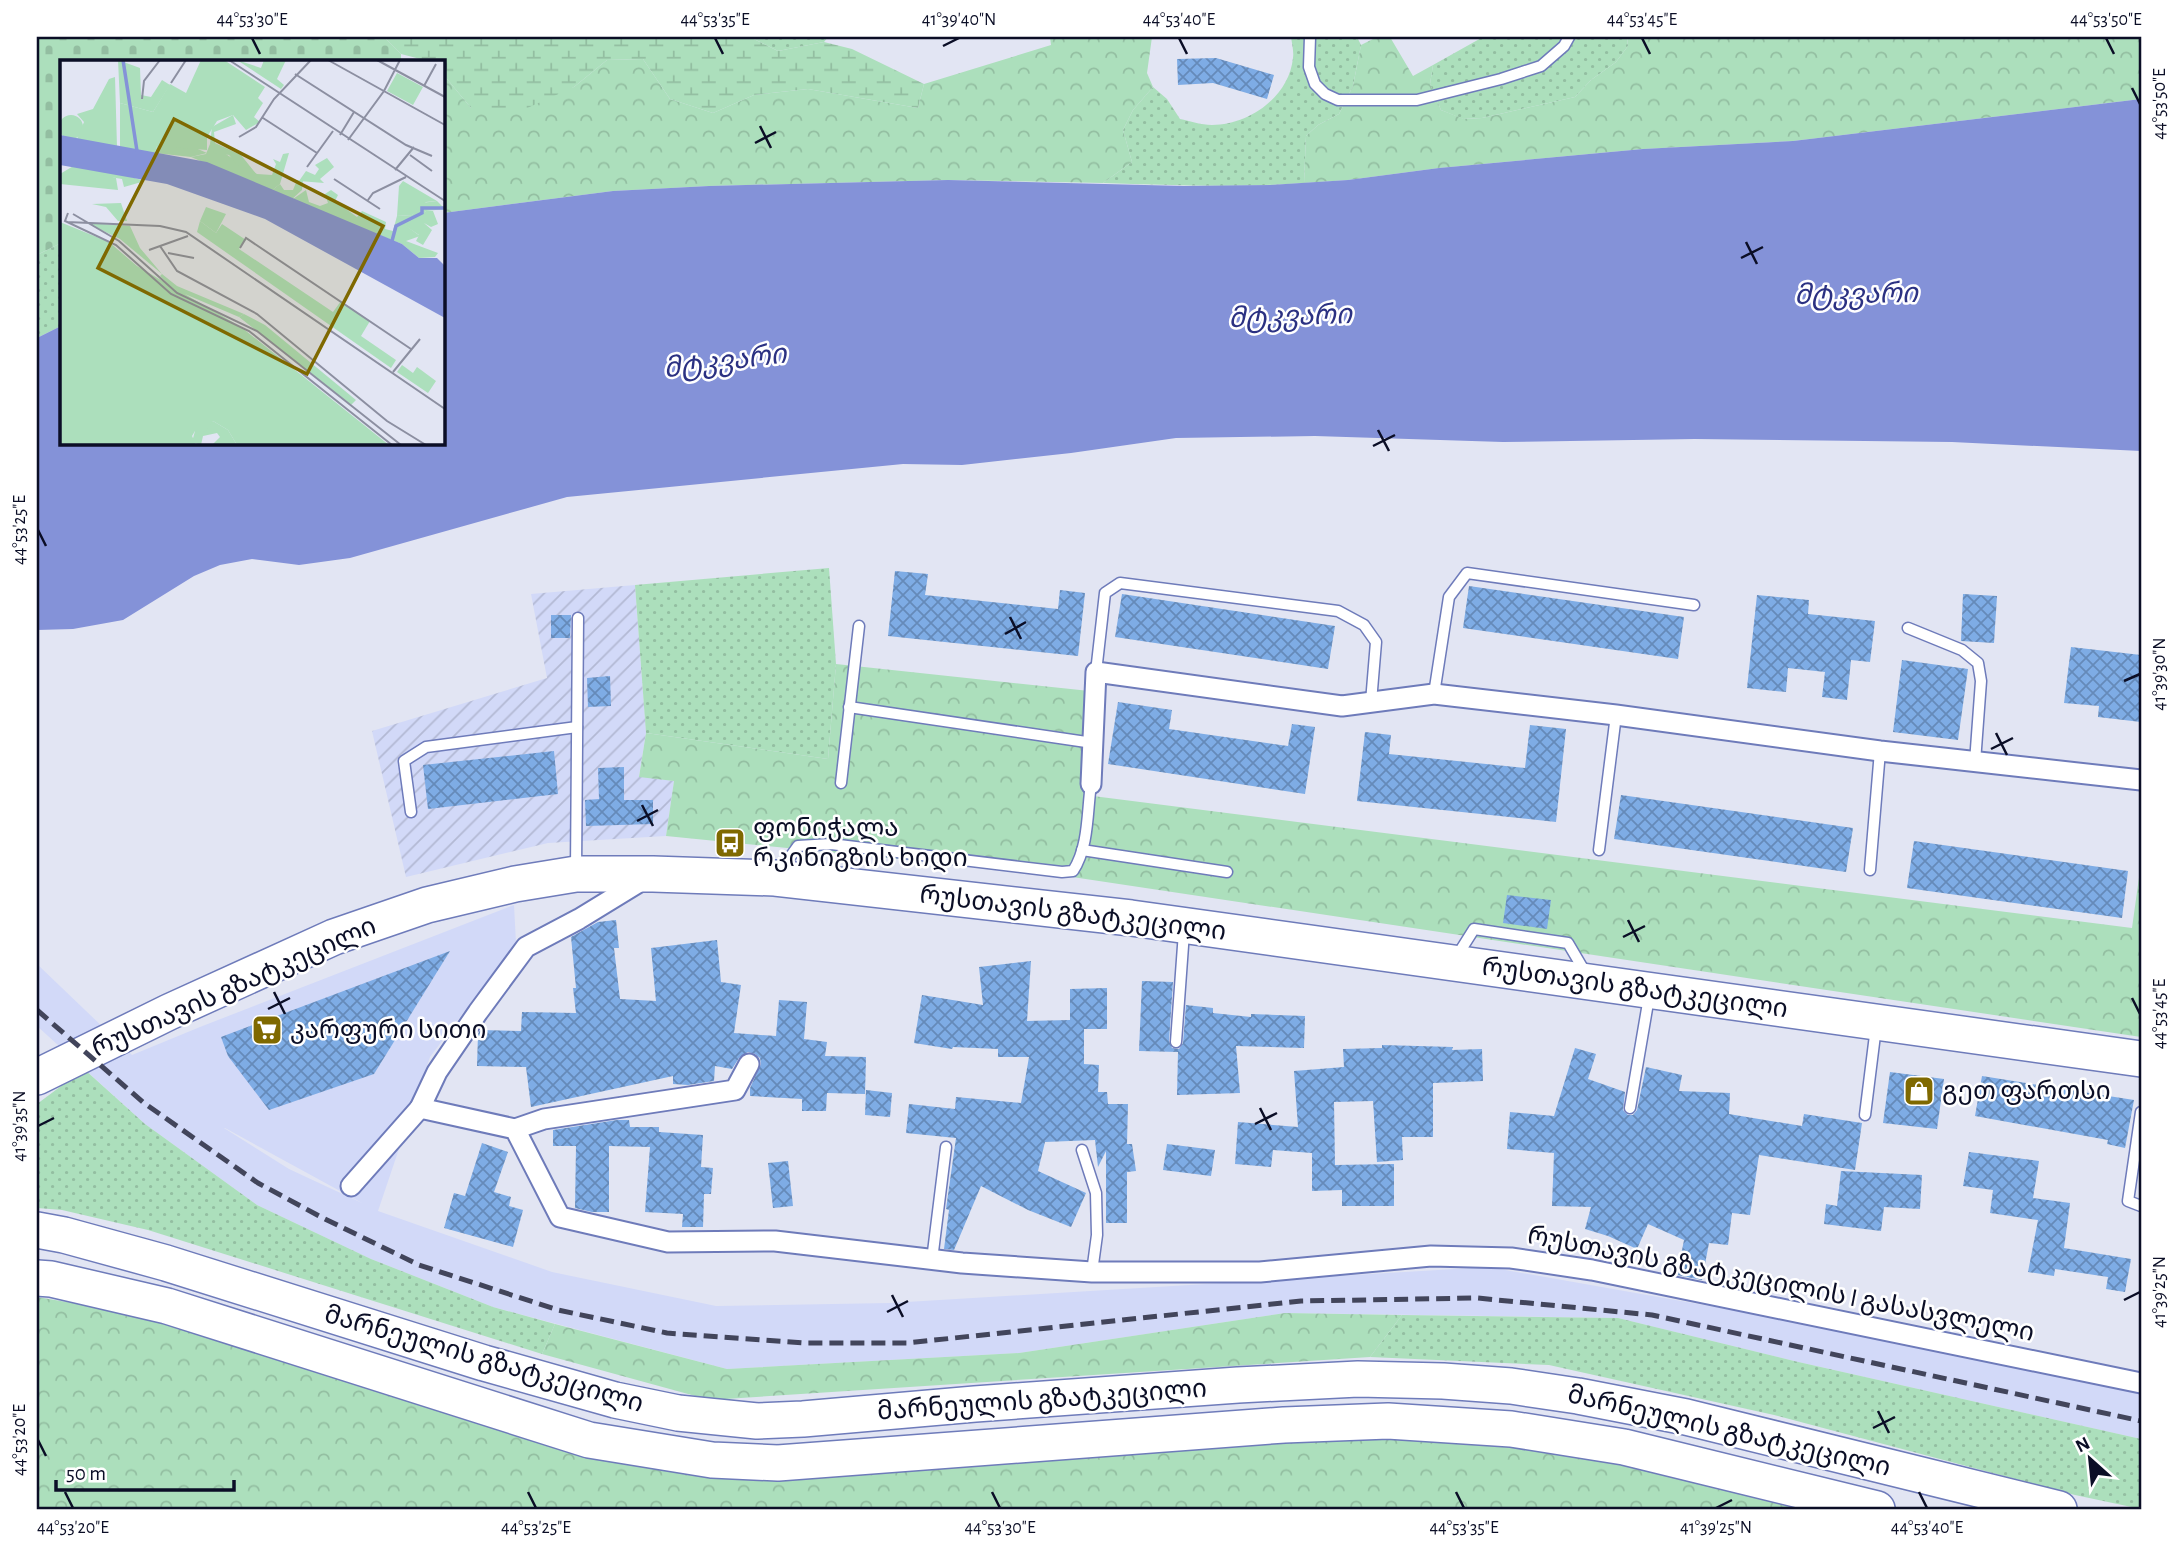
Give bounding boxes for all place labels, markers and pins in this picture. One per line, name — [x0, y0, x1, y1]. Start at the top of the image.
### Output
place label: ფონიჭალა რკინიგზის ხიდი — [753, 815, 968, 873]
bus stop icon: ფონიჭალა რკინიგზის ხიდი — [713, 826, 747, 860]
supermarket icon: კარფური სითი — [250, 1013, 284, 1047]
place label: კარფური სითი — [290, 1017, 486, 1044]
shop icon: გეთ ფართსი — [1902, 1074, 1936, 1108]
place label: გეთ ფართსი — [1942, 1078, 2111, 1105]

